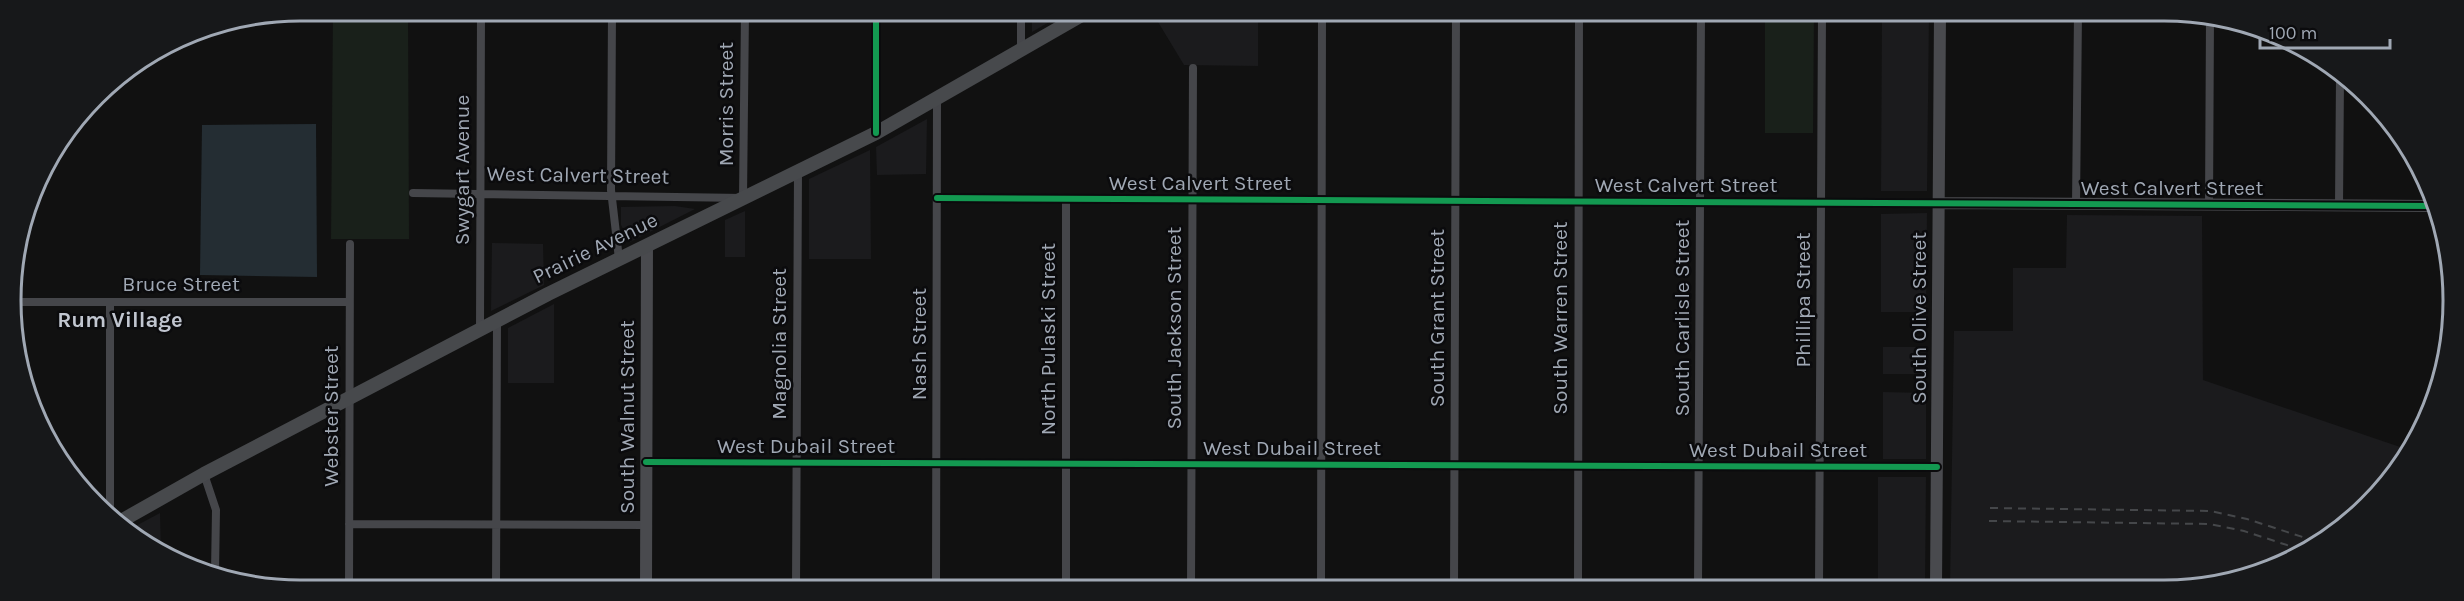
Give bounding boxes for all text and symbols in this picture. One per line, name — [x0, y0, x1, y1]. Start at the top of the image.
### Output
scale bar — [2260, 12, 2390, 50]
text: 100 m — [2269, 22, 2317, 44]
street label: Morris Street — [714, 42, 738, 166]
street label: Swygart Avenue — [450, 95, 474, 245]
street label: West Calvert Street — [487, 161, 670, 189]
street label: West Calvert Street — [1109, 171, 1291, 195]
street label: West Calvert Street — [1595, 173, 1777, 197]
street label: West Calvert Street — [2081, 176, 2263, 200]
street label: Prairie Avenue — [529, 207, 661, 289]
street label: South Carlisle Street — [1670, 219, 1694, 416]
street label: South Warren Street — [1548, 221, 1572, 415]
street label: South Jackson Street — [1162, 226, 1186, 429]
street label: South Grant Street — [1425, 229, 1449, 407]
street label: Phillipa Street — [1791, 232, 1815, 368]
street label: South Olive Street — [1907, 232, 1931, 404]
street label: North Pulaski Street — [1036, 243, 1060, 435]
street label: Magnolia Street — [767, 268, 791, 420]
street label: Bruce Street — [122, 272, 240, 296]
street label: Nash Street — [907, 288, 931, 400]
district label: Rum Village — [57, 307, 183, 333]
street label: South Walnut Street — [615, 320, 639, 514]
street label: Webster Street — [319, 345, 343, 487]
street label: West Dubail Street — [717, 434, 895, 458]
street label: West Dubail Street — [1203, 436, 1381, 460]
street label: West Dubail Street — [1689, 438, 1867, 462]

